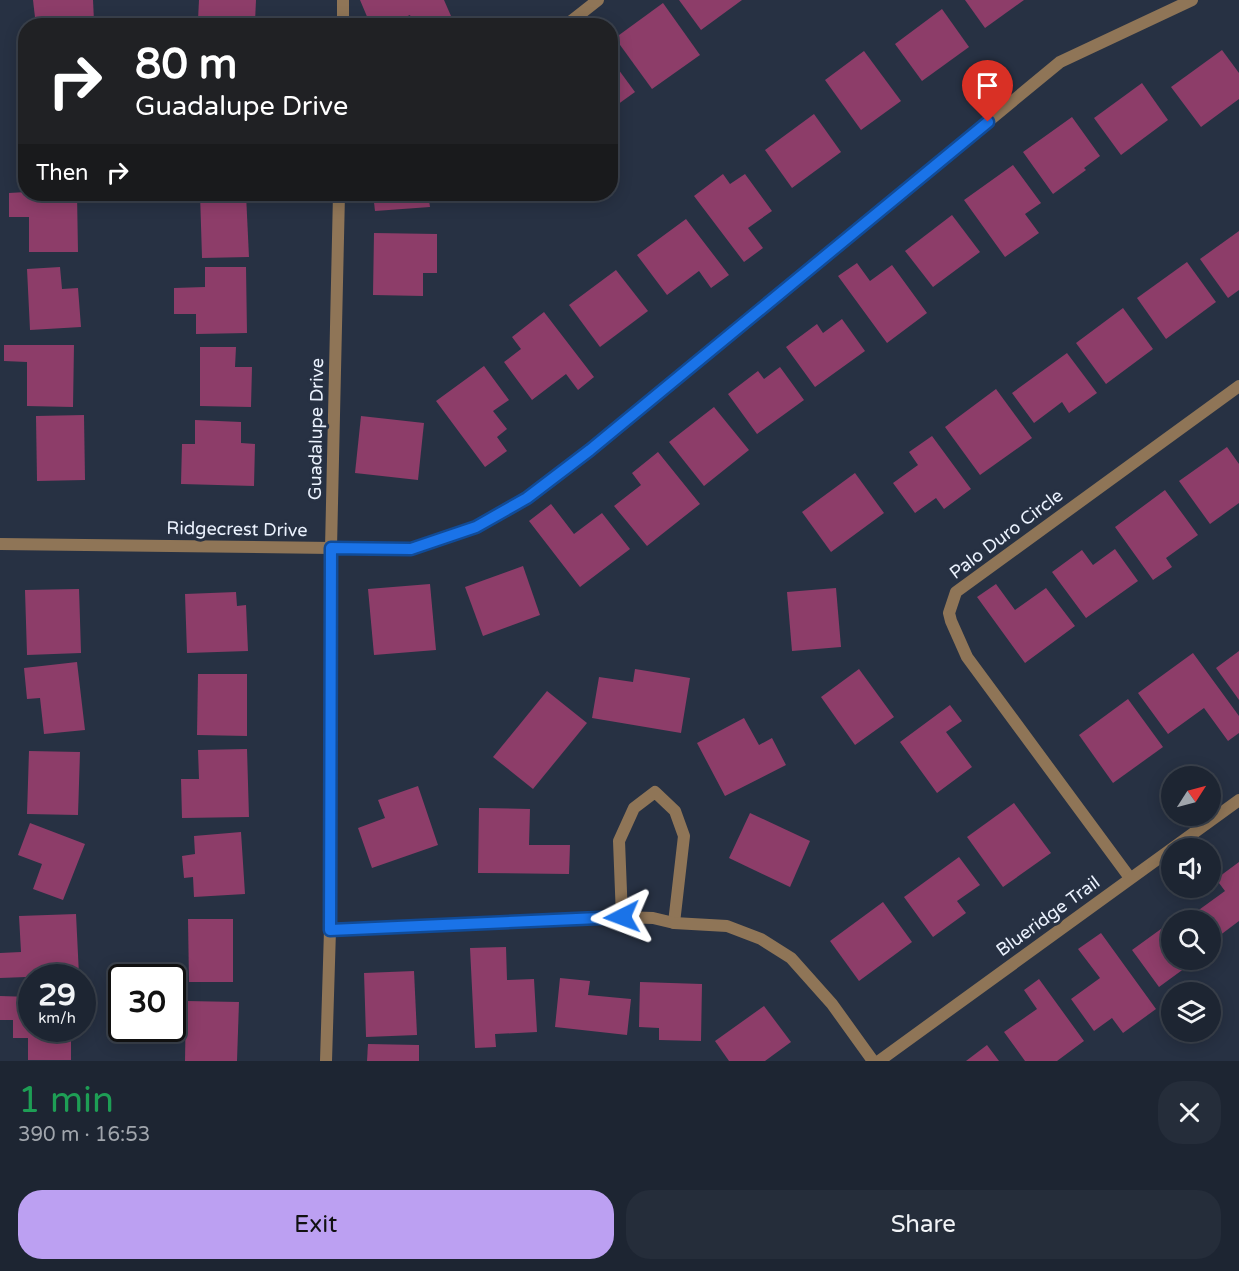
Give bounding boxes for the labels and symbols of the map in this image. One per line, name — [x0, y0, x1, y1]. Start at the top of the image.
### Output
pin — [962, 60, 1013, 122]
street label: Guadalupe Drive — [304, 358, 328, 500]
street label: Palo Duro Circle — [945, 484, 1067, 584]
street label: Ridgecrest Drive — [166, 517, 308, 541]
north arrow — [1161, 766, 1221, 826]
street label: Blueridge Trail — [992, 871, 1104, 961]
position arrow — [590, 885, 654, 949]
speed limit sign: 30 — [108, 964, 186, 1042]

